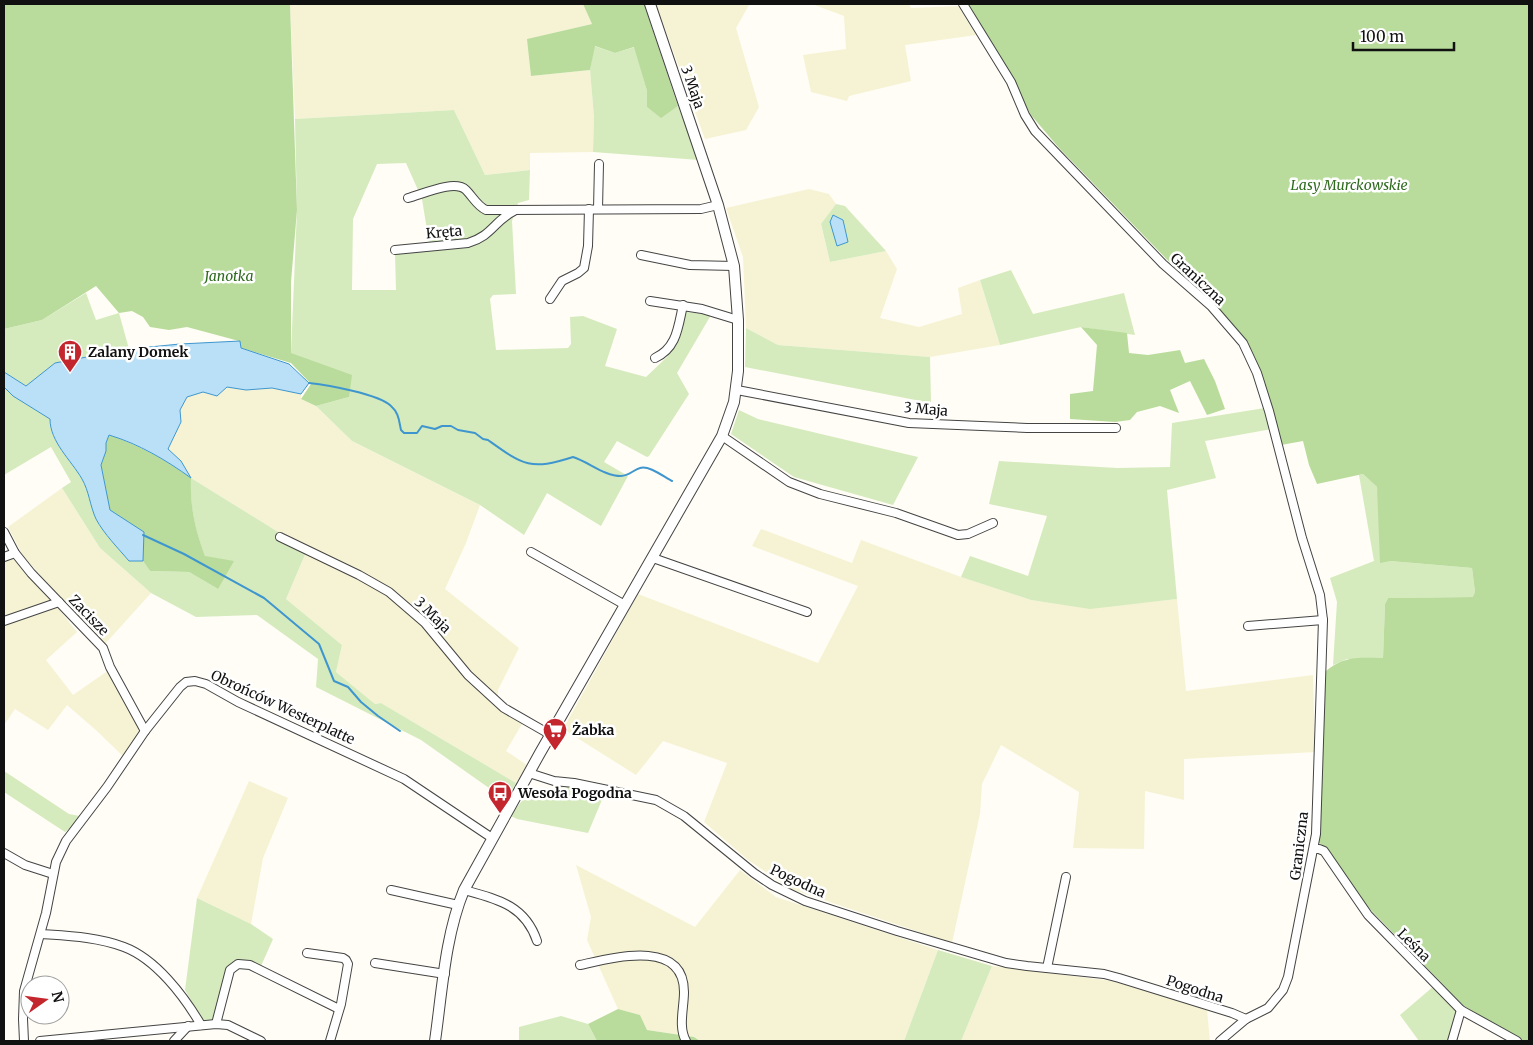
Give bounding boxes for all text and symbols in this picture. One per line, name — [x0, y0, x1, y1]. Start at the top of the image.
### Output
scale bar — [1353, 20, 1454, 52]
text: 100 m — [1360, 27, 1404, 46]
street label: 3 Maja — [677, 63, 709, 111]
park label: Lasy Murckowskie — [1290, 176, 1408, 194]
street label: Kręta — [425, 221, 463, 243]
street label: Graniczna — [1167, 249, 1230, 309]
park label: Janotka — [203, 267, 253, 285]
building icon: Zalany Domek — [57, 339, 83, 373]
place label: Zalany Domek — [88, 343, 189, 361]
street label: 3 Maja — [903, 398, 949, 420]
street label: Zacisze — [65, 591, 113, 639]
street label: 3 Maja — [411, 593, 455, 637]
street label: Obrońców Westerplatte — [208, 666, 358, 748]
supermarket icon: Żabka — [542, 717, 568, 751]
place label: Żabka — [572, 721, 615, 739]
bus stop icon: Wesoła Pogodna — [487, 780, 513, 814]
place label: Wesoła Pogodna — [517, 784, 632, 802]
street label: Graniczna — [1286, 810, 1312, 881]
street label: Pogodna — [767, 860, 829, 902]
street label: Leśna — [1394, 925, 1435, 966]
street label: Pogodna — [1164, 971, 1226, 1007]
north arrow — [20, 975, 70, 1025]
text: N — [48, 989, 68, 1004]

